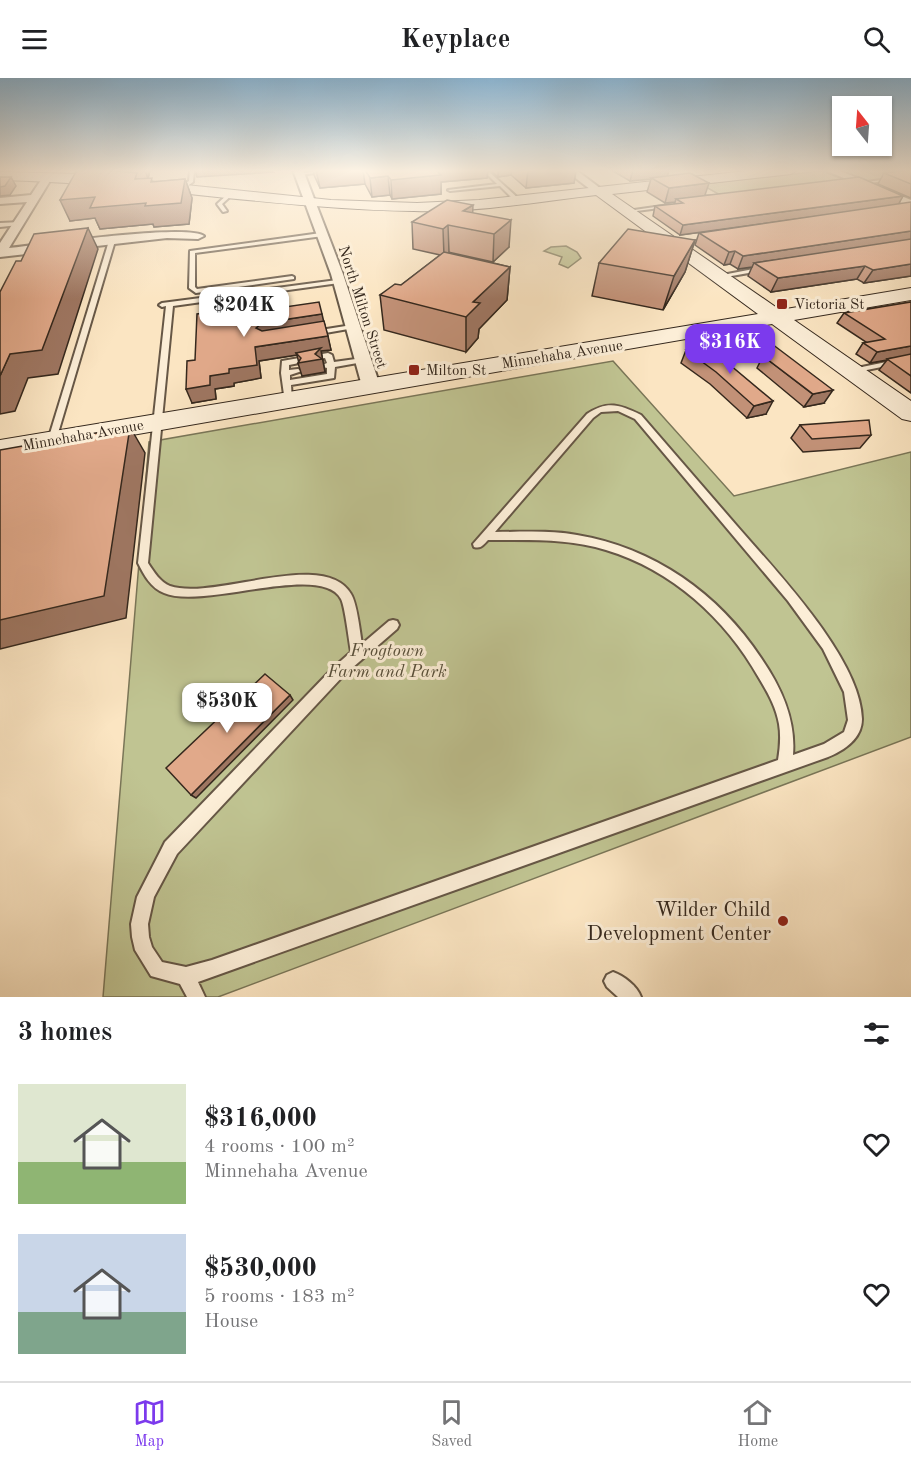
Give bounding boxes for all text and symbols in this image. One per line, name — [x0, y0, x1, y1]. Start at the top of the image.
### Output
icon: menu — [18, 23, 51, 56]
icon: search — [860, 23, 893, 56]
text: Keyplace — [401, 26, 510, 53]
north arrow — [832, 96, 892, 156]
map controls — [832, 96, 892, 156]
street label: North Milton Street — [335, 244, 389, 371]
pin: $204K — [202, 287, 286, 338]
text: $204K — [213, 296, 275, 316]
marker: Victoria St — [775, 297, 789, 311]
place label: Victoria St — [794, 298, 865, 313]
pin: $316K — [688, 324, 772, 375]
text: $316K — [699, 333, 761, 353]
street label: Minnehaha Avenue — [500, 338, 624, 372]
marker: Milton St — [407, 363, 421, 377]
place label: Milton St — [426, 364, 486, 379]
street label: Minnehaha Avenue — [22, 418, 145, 455]
park label: Frogtown Farm and Park — [326, 642, 447, 681]
pin: $530K — [185, 683, 269, 734]
text: $530K — [196, 692, 258, 712]
place label: Wilder Child Development Center — [587, 900, 771, 945]
marker: Wilder Child Development Center — [776, 914, 790, 928]
icon: filters — [860, 1017, 893, 1050]
text: 3 homes — [18, 1020, 112, 1046]
text: $316,000 — [204, 1106, 317, 1132]
icon: home — [66, 1108, 138, 1180]
icon: heart — [860, 1128, 893, 1161]
text: 4 rooms · 100 m² — [204, 1137, 354, 1157]
text: Minnehaha Avenue — [204, 1162, 368, 1182]
text: $530,000 — [204, 1256, 317, 1282]
icon: home — [66, 1258, 138, 1330]
icon: heart — [860, 1278, 893, 1311]
text: 5 rooms · 183 m² — [204, 1287, 354, 1307]
text: House — [204, 1312, 258, 1332]
tab: Map — [133, 1396, 166, 1452]
tab: Saved — [431, 1396, 472, 1452]
tab: Home — [738, 1396, 778, 1452]

